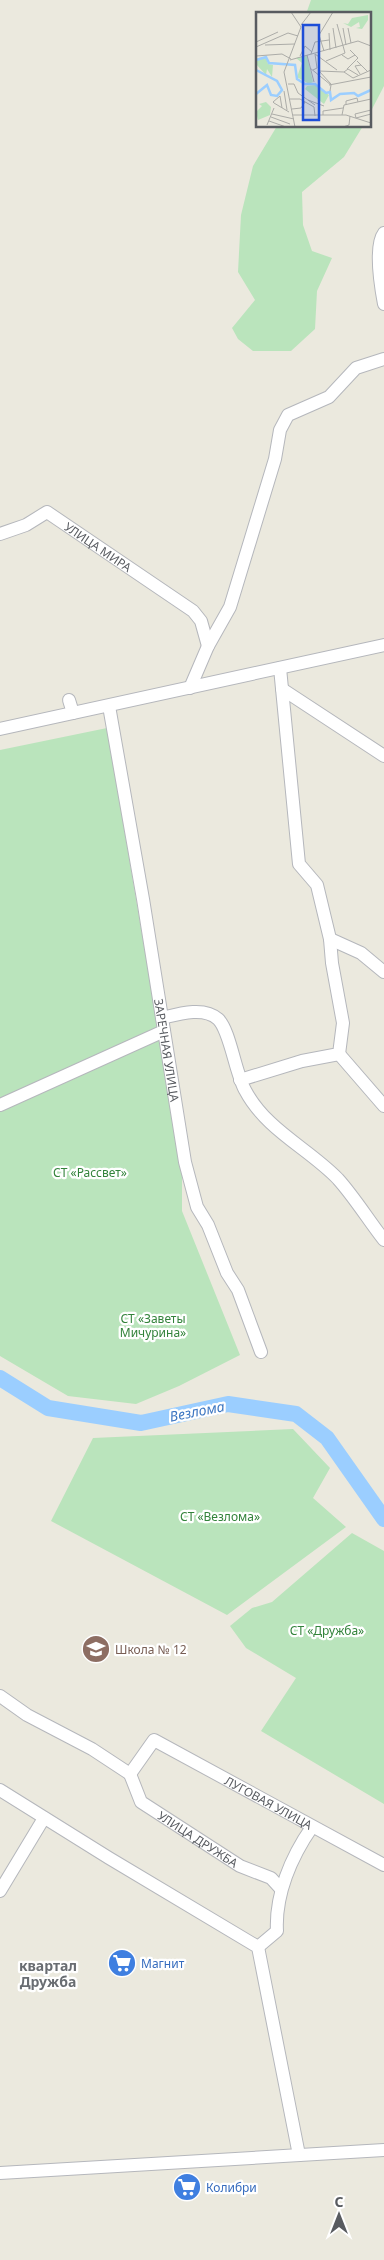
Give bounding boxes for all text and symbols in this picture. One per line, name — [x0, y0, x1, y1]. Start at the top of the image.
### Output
inset map — [256, 12, 372, 128]
street label: УЛИЦА МИРА — [61, 518, 135, 576]
street label: ЗАРЕЧНАЯ УЛИЦА — [151, 997, 184, 1103]
park label: СТ «Рассвет» — [53, 1164, 127, 1181]
park label: СТ «Заветы Мичурина» — [120, 1310, 186, 1341]
water label: Везлома — [168, 1396, 226, 1426]
park label: СТ «Везлома» — [180, 1508, 260, 1525]
park label: СТ «Дружба» — [290, 1622, 364, 1639]
school or university icon: Школа № 12 — [81, 1634, 111, 1664]
place label: Школа № 12 — [115, 1641, 187, 1658]
street label: ЛУГОВАЯ УЛИЦА — [222, 1772, 316, 1833]
street label: УЛИЦА ДРУЖБА — [155, 1807, 242, 1871]
supermarket icon: Магнит — [107, 1948, 137, 1978]
place label: Магнит — [141, 1955, 185, 1972]
district label: квартал Дружба — [19, 1956, 77, 1991]
supermarket icon: Колибри — [172, 2172, 202, 2202]
place label: Колибри — [206, 2179, 257, 2196]
north arrow — [314, 2190, 364, 2240]
text: С — [334, 2192, 344, 2211]

